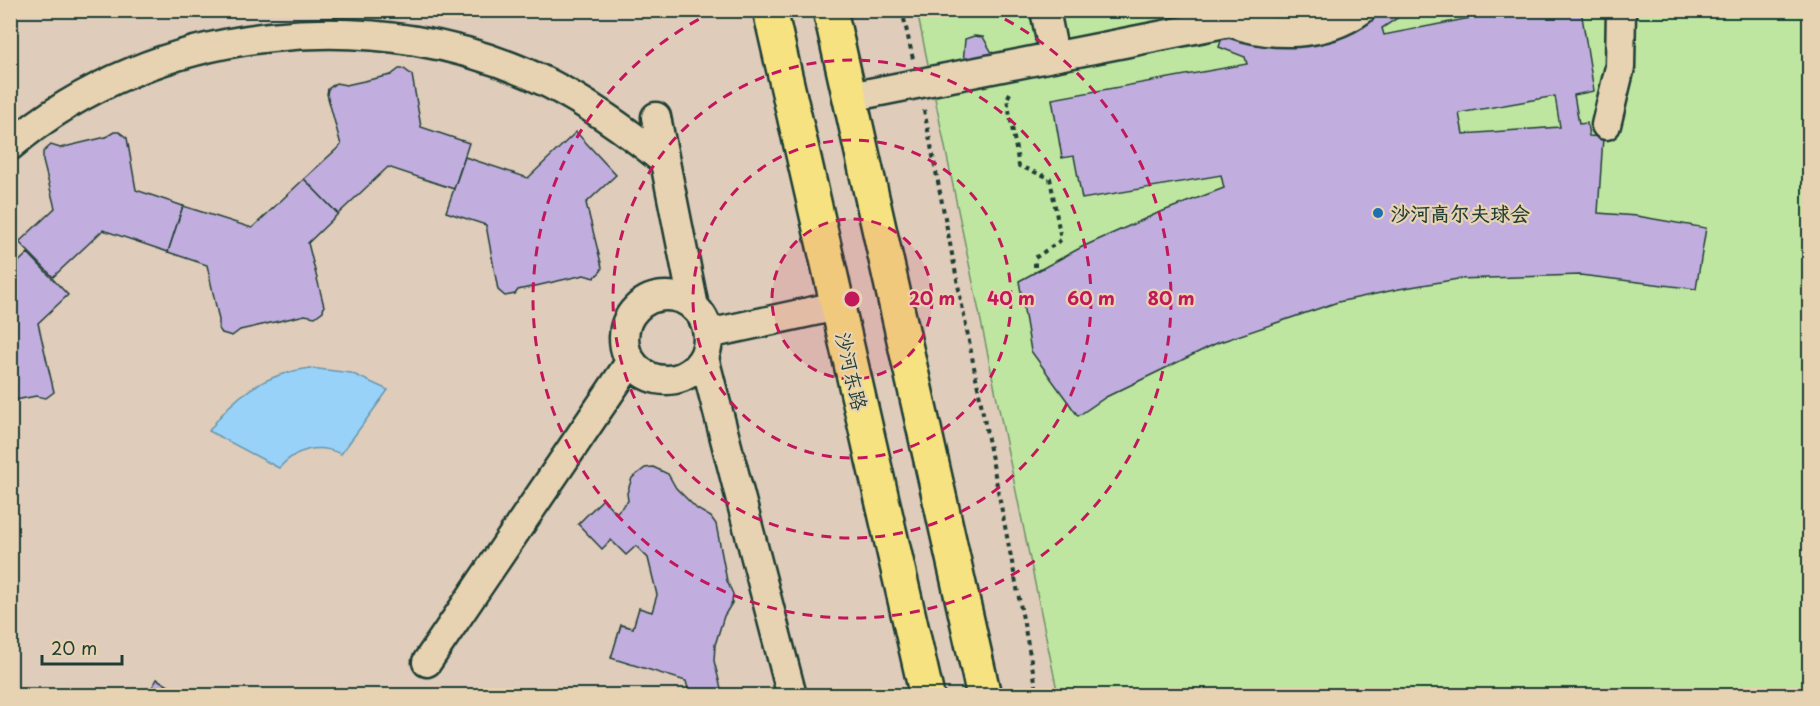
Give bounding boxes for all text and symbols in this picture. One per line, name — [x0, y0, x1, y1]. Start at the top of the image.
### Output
place label: 沙河高尔夫球会 — [1390, 198, 1530, 228]
marker: 沙河高尔夫球会 — [1371, 206, 1385, 220]
text: 20 m — [909, 284, 955, 311]
text: 40 m — [987, 284, 1035, 311]
text: 60 m — [1067, 284, 1115, 311]
text: 80 m — [1147, 284, 1195, 311]
centre of rings — [842, 289, 862, 309]
street label: 沙河东路 — [828, 329, 876, 414]
scale bar — [42, 628, 122, 666]
text: 20 m — [51, 634, 97, 661]

